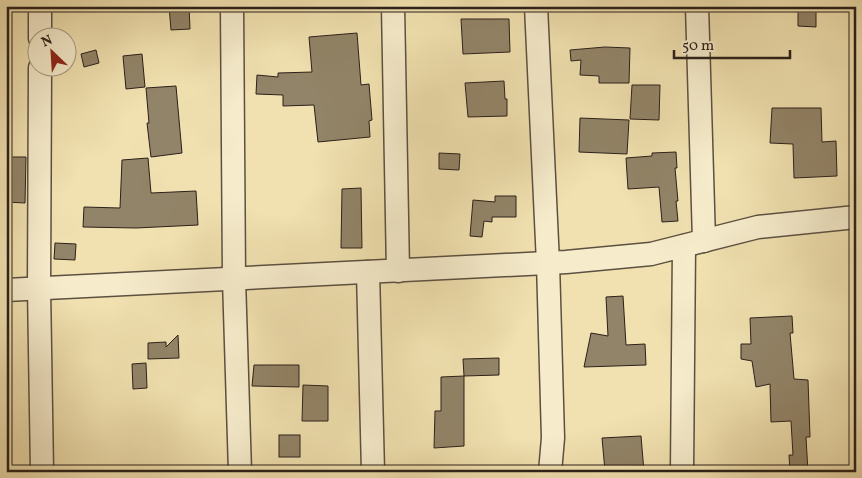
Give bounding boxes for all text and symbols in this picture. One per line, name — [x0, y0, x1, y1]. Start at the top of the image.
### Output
north arrow — [28, 28, 78, 78]
scale bar — [674, 28, 791, 60]
text: N — [39, 31, 56, 52]
text: 50 m — [682, 36, 714, 57]

